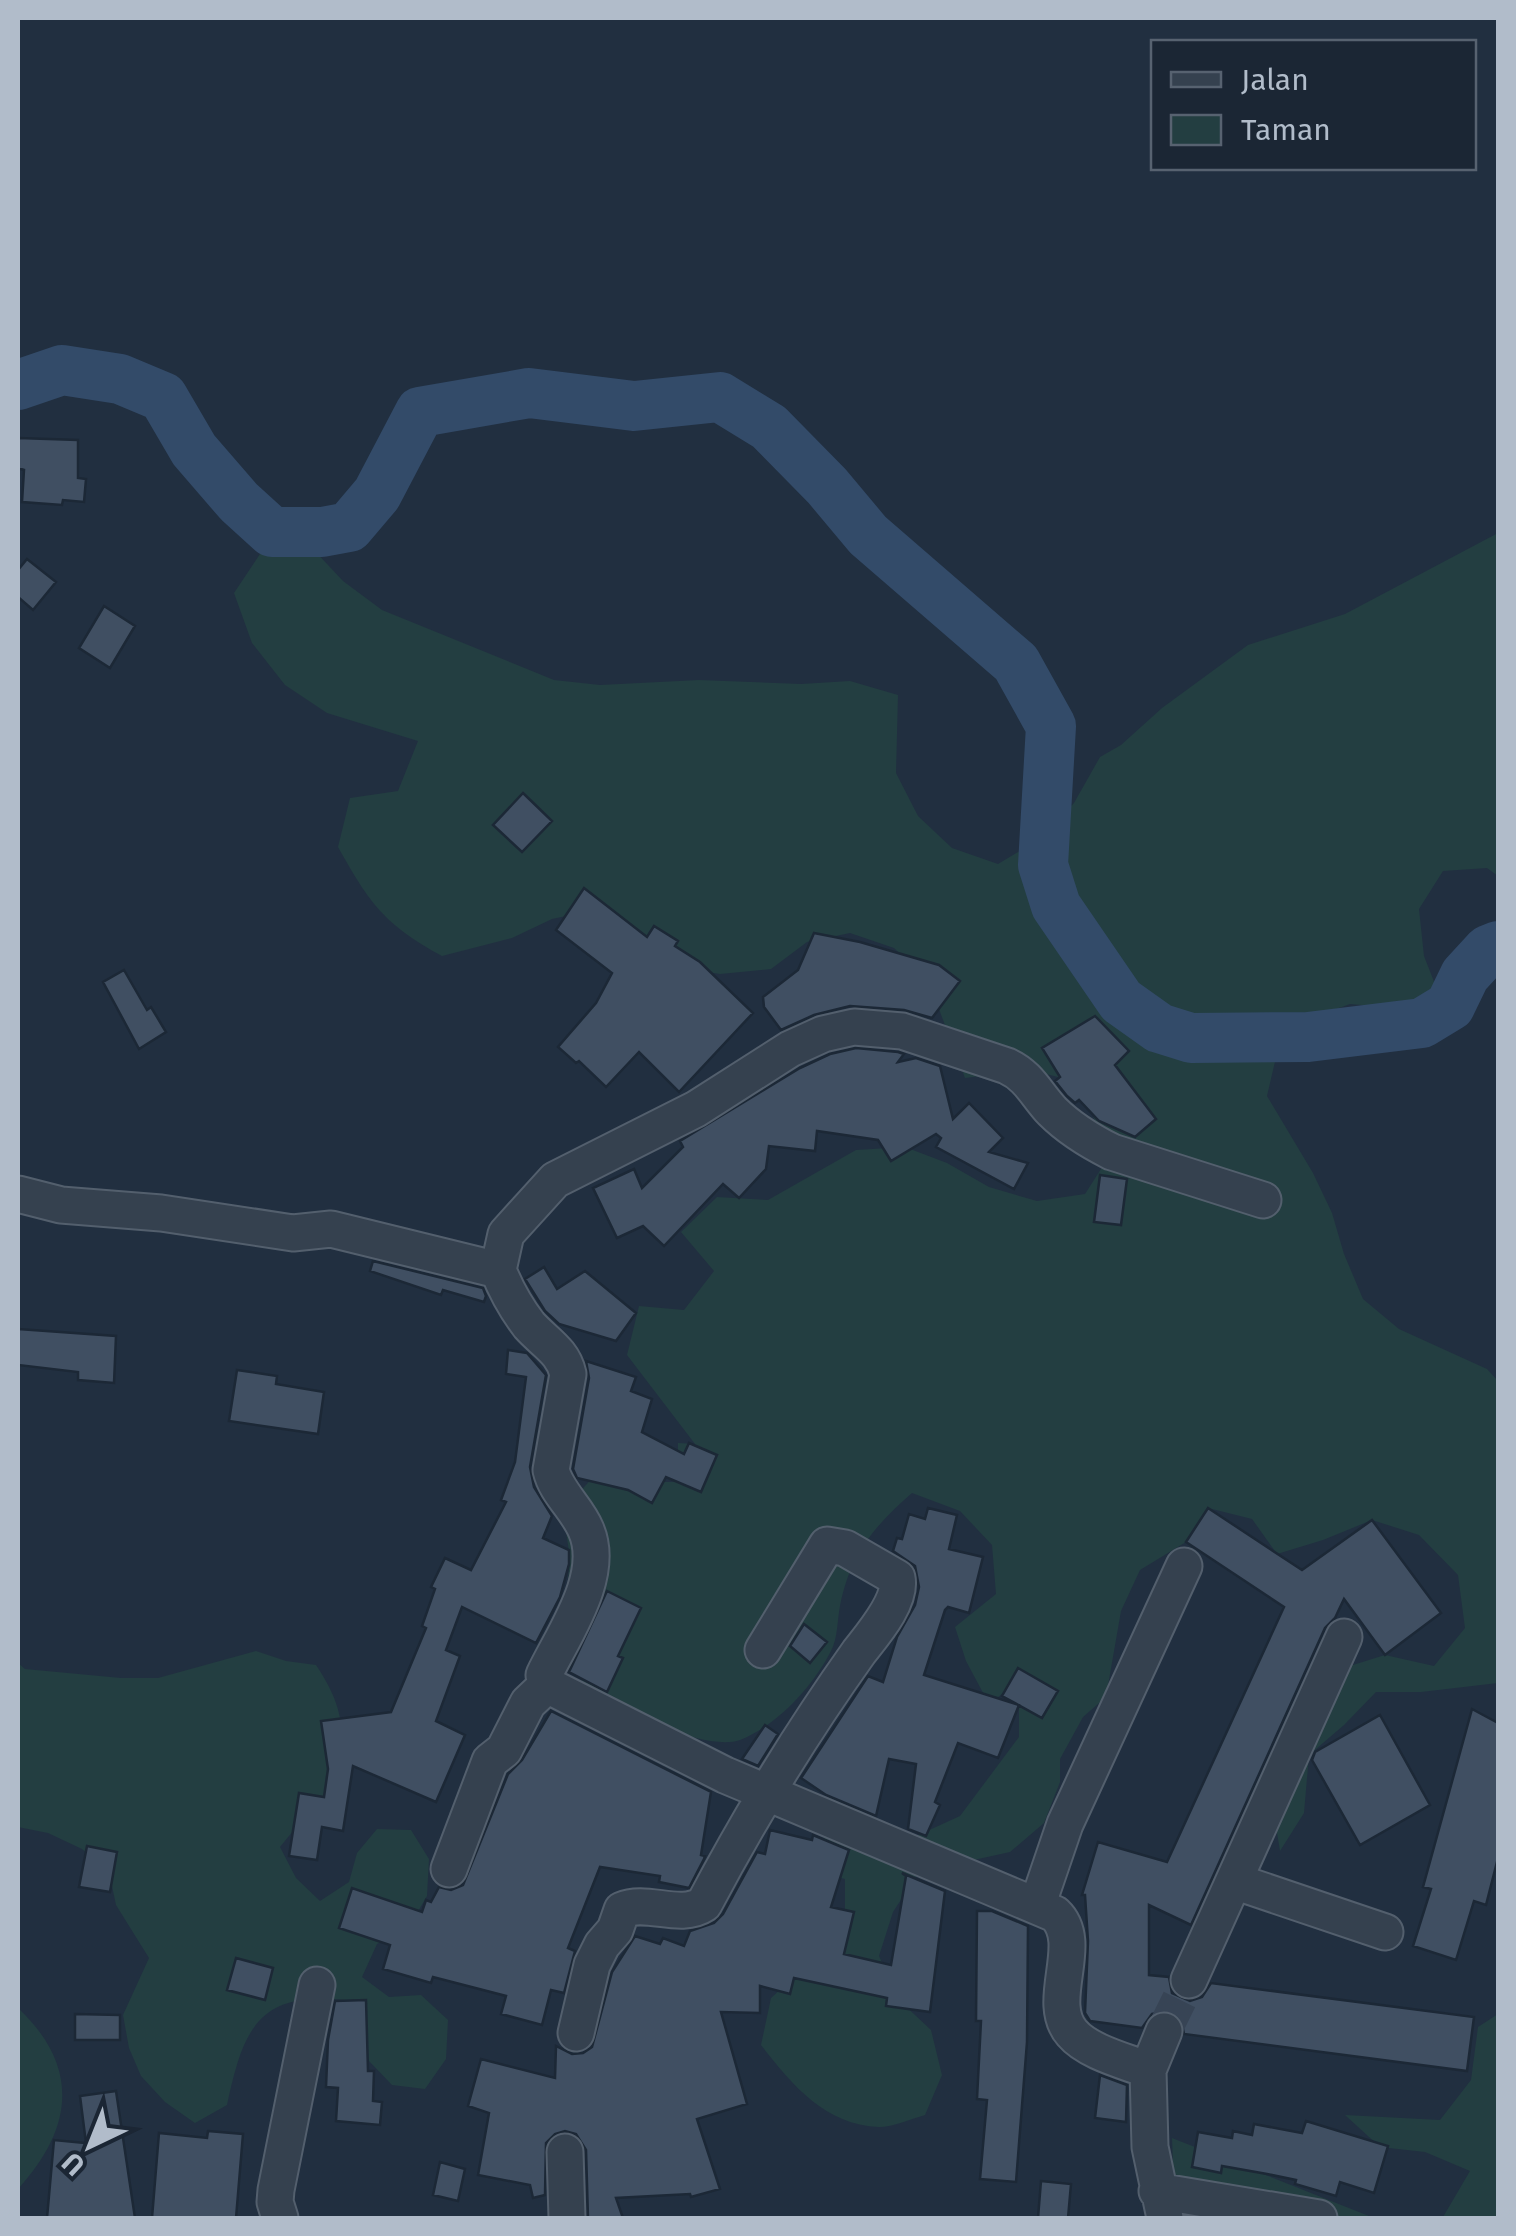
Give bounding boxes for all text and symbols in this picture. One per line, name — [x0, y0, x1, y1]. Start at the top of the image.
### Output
legend — [1151, 40, 1476, 170]
text: Jalan — [1241, 62, 1309, 98]
text: Taman — [1241, 112, 1331, 148]
north arrow — [40, 2096, 140, 2196]
text: U — [55, 2146, 91, 2182]

